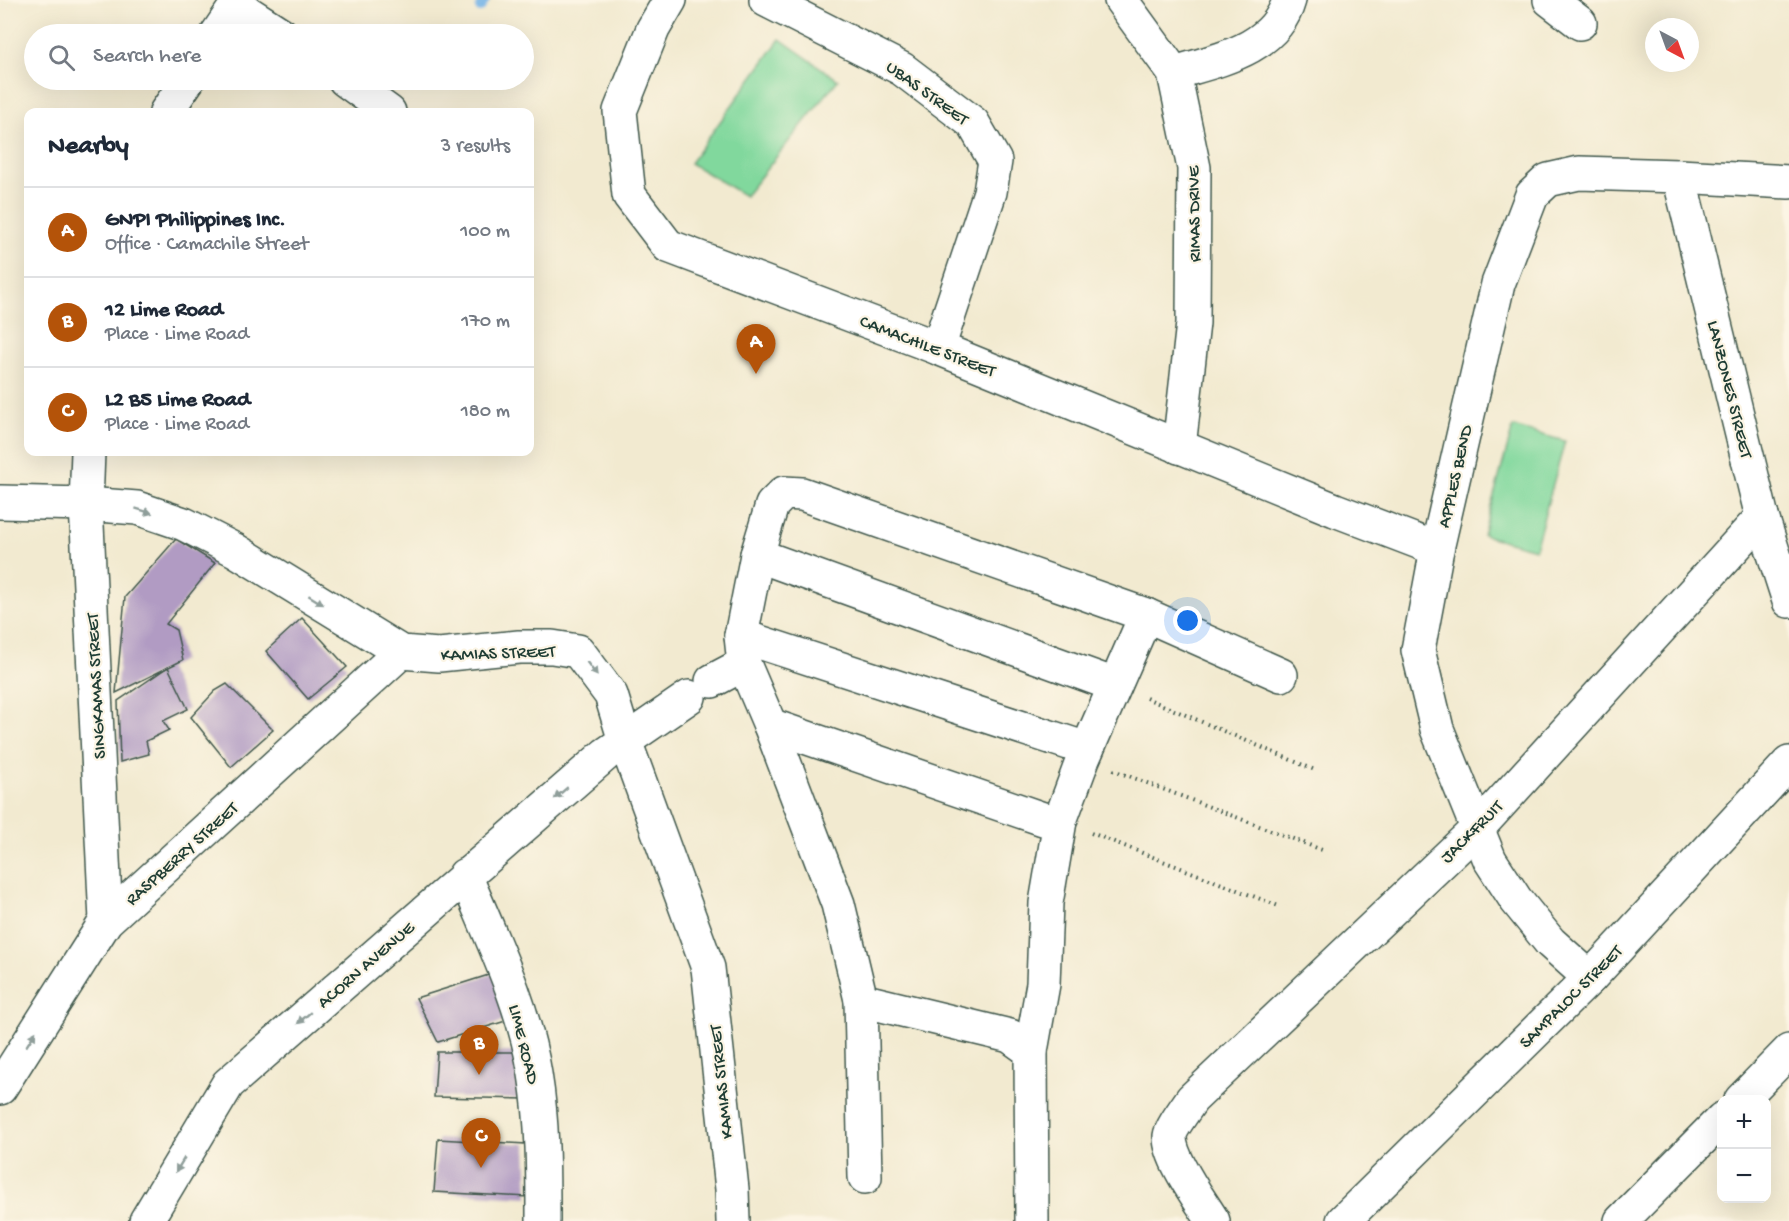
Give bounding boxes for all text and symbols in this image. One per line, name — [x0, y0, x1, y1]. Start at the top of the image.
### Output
north arrow — [1645, 18, 1699, 72]
search box — [24, 24, 534, 90]
icon: search — [45, 41, 78, 74]
text: Search here — [93, 44, 201, 70]
street label: UBAS STREET — [881, 57, 973, 132]
text: Nearby — [48, 132, 129, 163]
text: 3 results — [441, 136, 510, 159]
street label: RIMAS DRIVE — [1184, 165, 1207, 262]
text: GNPI Philippines Inc. — [105, 208, 286, 234]
text: A — [62, 221, 73, 244]
text: 100 m — [460, 221, 510, 244]
text: Office · Camachile Street — [105, 234, 308, 257]
text: 12 Lime Road — [105, 298, 223, 324]
text: B — [62, 311, 73, 334]
text: 170 m — [461, 311, 510, 334]
street label: CAMACHILE STREET — [856, 312, 999, 383]
street label: LANZONES STREET — [1701, 319, 1756, 462]
text: Place · Lime Road — [105, 324, 249, 347]
pin: A — [736, 324, 776, 374]
text: L2 B5 Lime Road — [105, 388, 250, 414]
text: C — [62, 401, 73, 424]
text: 180 m — [461, 401, 510, 424]
text: Place · Lime Road — [105, 414, 249, 437]
street label: APPLES BEND — [1434, 423, 1479, 530]
one-way arrow — [135, 507, 153, 516]
one-way arrow — [308, 595, 324, 606]
your location — [1173, 606, 1202, 635]
street label: SINGKAMAS STREET — [83, 611, 112, 759]
street label: KAMIAS STREET — [440, 642, 557, 667]
one-way arrow — [586, 660, 598, 676]
one-way arrow — [553, 786, 569, 799]
street label: JACKFRUIT — [1437, 796, 1509, 869]
street label: RASPBERRY STREET — [122, 798, 244, 911]
street label: ACORN AVENUE — [314, 917, 420, 1014]
street label: SAMPALOC STREET — [1516, 941, 1629, 1054]
street label: LIME ROAD — [503, 1003, 543, 1087]
one-way arrow — [297, 1011, 312, 1024]
street label: KAMIAS STREET — [706, 1023, 739, 1140]
pin: B — [460, 1026, 498, 1075]
one-way arrow — [26, 1030, 37, 1047]
map controls — [1717, 1095, 1771, 1203]
button: + — [1717, 1095, 1771, 1149]
pin: C — [462, 1118, 500, 1168]
button: − — [1717, 1149, 1771, 1203]
one-way arrow — [174, 1157, 185, 1173]

